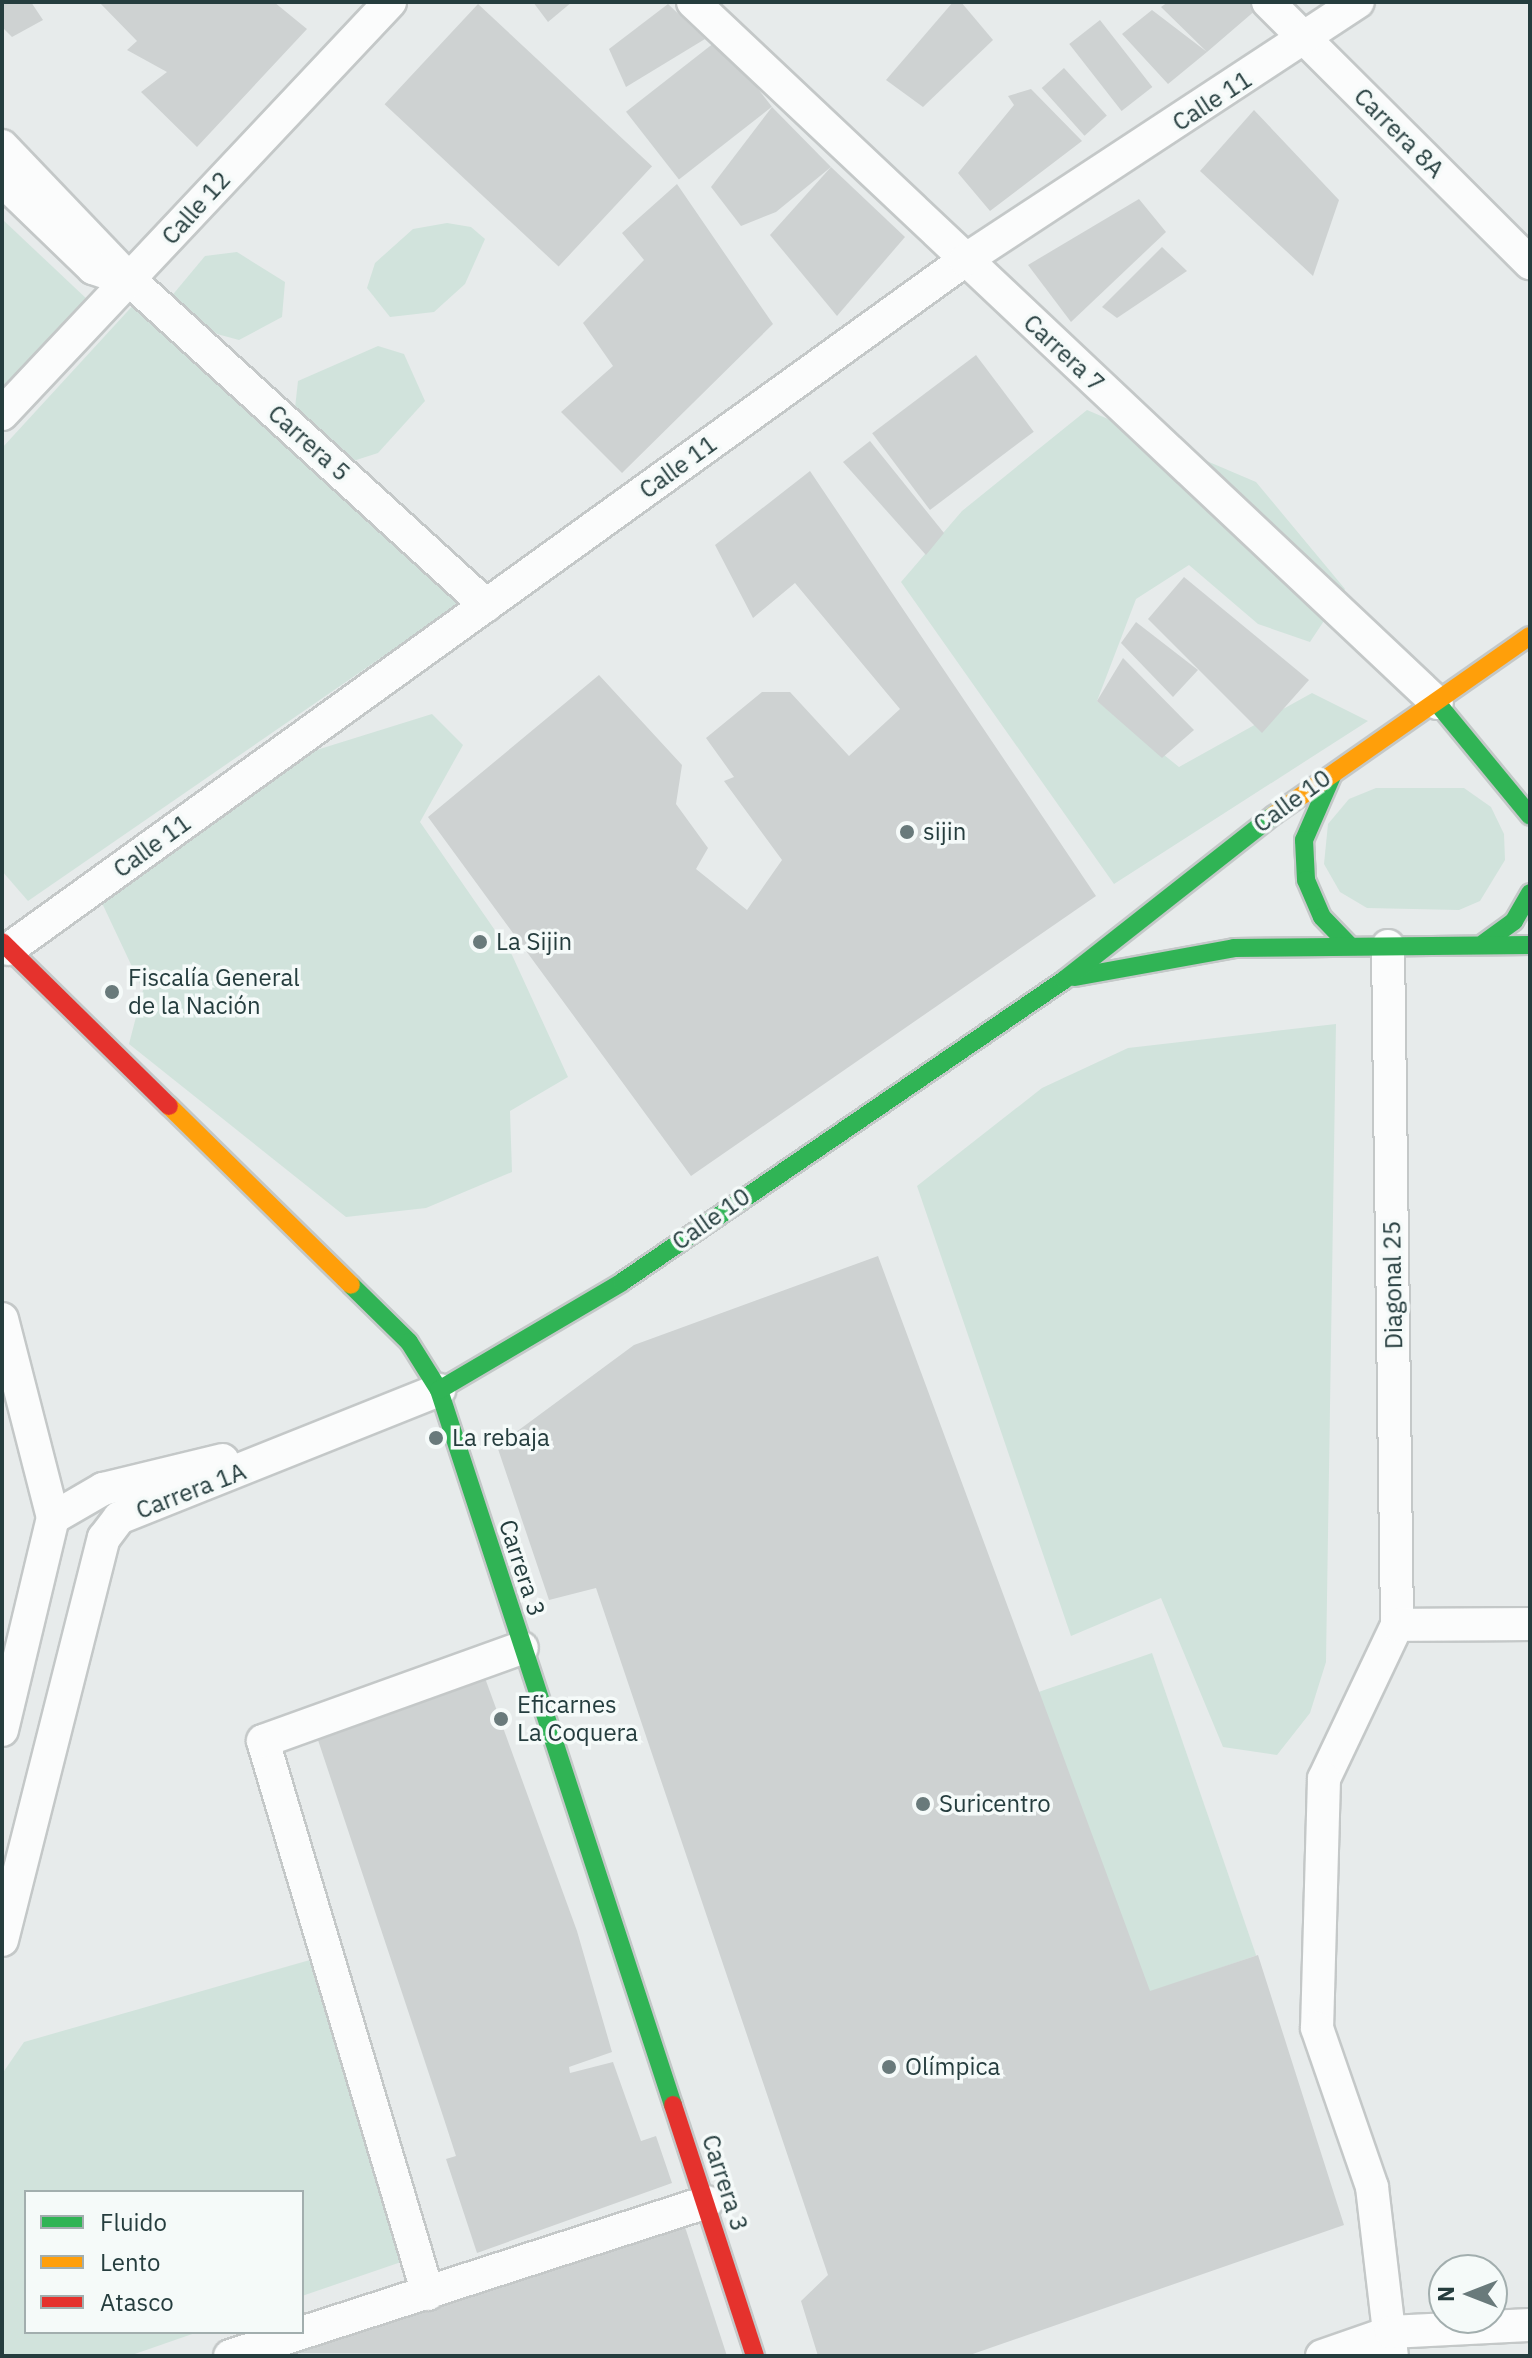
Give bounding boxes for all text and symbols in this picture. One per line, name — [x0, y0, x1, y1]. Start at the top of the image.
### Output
street label: Calle 11 — [1167, 65, 1257, 137]
street label: Carrera 8A — [1348, 82, 1450, 184]
street label: Calle 12 — [156, 166, 236, 250]
street label: Carrera 7 — [1018, 308, 1110, 398]
street label: Carrera 5 — [262, 399, 356, 487]
street label: Calle 11 — [634, 429, 722, 505]
street label: Calle 10 — [1248, 763, 1336, 839]
street label: Calle 11 — [108, 808, 196, 884]
place label: sijin — [923, 818, 966, 846]
marker: sijin — [898, 823, 916, 841]
place label: La Sijin — [496, 928, 572, 956]
marker: La Sijin — [471, 933, 489, 951]
place label: Fiscalía General de la Nación — [128, 964, 300, 1020]
marker: Fiscalía General de la Nación — [103, 983, 121, 1001]
street label: Calle 10 — [667, 1182, 755, 1256]
street label: Diagonal 25 — [1377, 1221, 1409, 1349]
place label: La rebaja — [452, 1424, 550, 1452]
marker: La rebaja — [427, 1429, 445, 1447]
street label: Carrera 1A — [132, 1457, 250, 1525]
street label: Carrera 3 — [493, 1516, 551, 1620]
place label: Eficarnes La Coquera — [517, 1691, 638, 1747]
marker: Eficarnes La Coquera — [492, 1710, 510, 1728]
place label: Suricentro — [939, 1790, 1051, 1818]
marker: Suricentro — [914, 1795, 932, 1813]
place label: Olímpica — [905, 2053, 1000, 2081]
marker: Olímpica — [880, 2058, 898, 2076]
street label: Carrera 3 — [696, 2131, 754, 2235]
legend — [24, 2190, 304, 2334]
text: Fluido — [100, 2206, 167, 2238]
text: Lento — [100, 2246, 160, 2278]
north arrow — [1428, 2254, 1508, 2334]
text: Atasco — [100, 2286, 174, 2318]
text: N — [1431, 2286, 1460, 2302]

